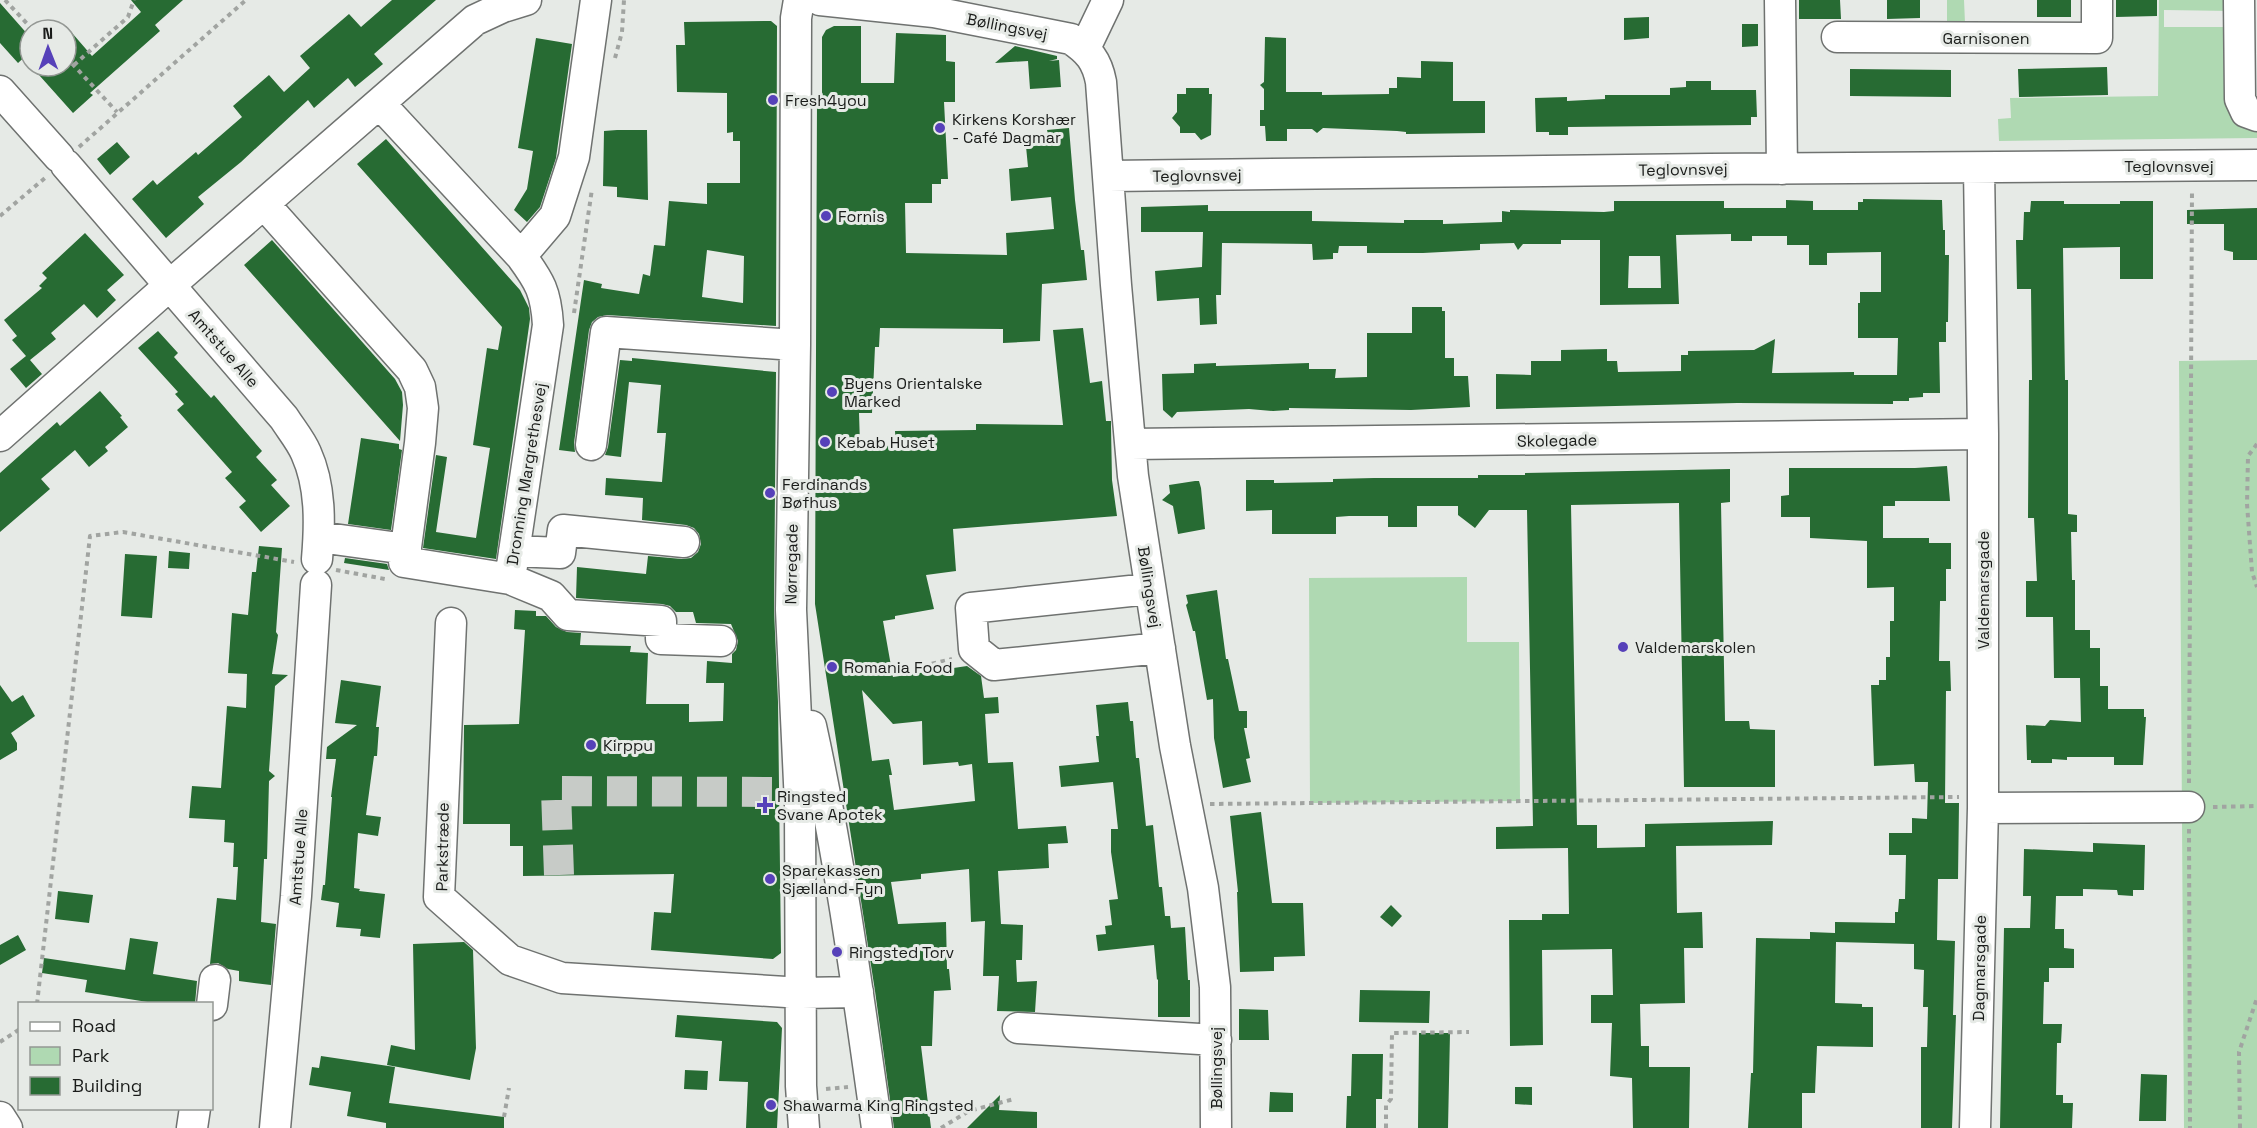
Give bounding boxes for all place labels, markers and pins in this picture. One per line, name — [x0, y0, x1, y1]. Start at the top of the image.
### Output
place label: Fresh4you — [785, 90, 867, 111]
marker: Fresh4you — [766, 93, 780, 107]
place label: Kirkens Korshær - Café Dagmar — [952, 109, 1076, 148]
marker: Kirkens Korshær - Café Dagmar — [933, 121, 947, 135]
place label: Fornis — [838, 206, 885, 227]
marker: Fornis — [819, 209, 833, 223]
place label: Byens Orientalske Marked — [844, 373, 982, 412]
marker: Byens Orientalske Marked — [825, 385, 839, 399]
place label: Kebab Huset — [837, 432, 935, 453]
marker: Kebab Huset — [818, 435, 832, 449]
place label: Ferdinands Bøfhus — [782, 474, 868, 513]
marker: Ferdinands Bøfhus — [763, 486, 777, 500]
place label: Valdemarskolen — [1635, 637, 1756, 658]
marker: Valdemarskolen — [1616, 640, 1630, 654]
place label: Romania Food — [844, 657, 953, 678]
marker: Romania Food — [825, 660, 839, 674]
place label: Kirppu — [603, 735, 653, 756]
marker: Kirppu — [584, 738, 598, 752]
place label: Ringsted Svane Apotek — [777, 786, 883, 825]
marker: Ringsted Svane Apotek — [758, 798, 772, 812]
place label: Sparekassen Sjælland-Fyn — [782, 860, 883, 899]
marker: Sparekassen Sjælland-Fyn — [763, 872, 777, 886]
place label: Ringsted Torv — [849, 942, 955, 963]
marker: Ringsted Torv — [830, 945, 844, 959]
place label: Shawarma King Ringsted — [783, 1095, 974, 1116]
marker: Shawarma King Ringsted — [764, 1098, 778, 1112]

